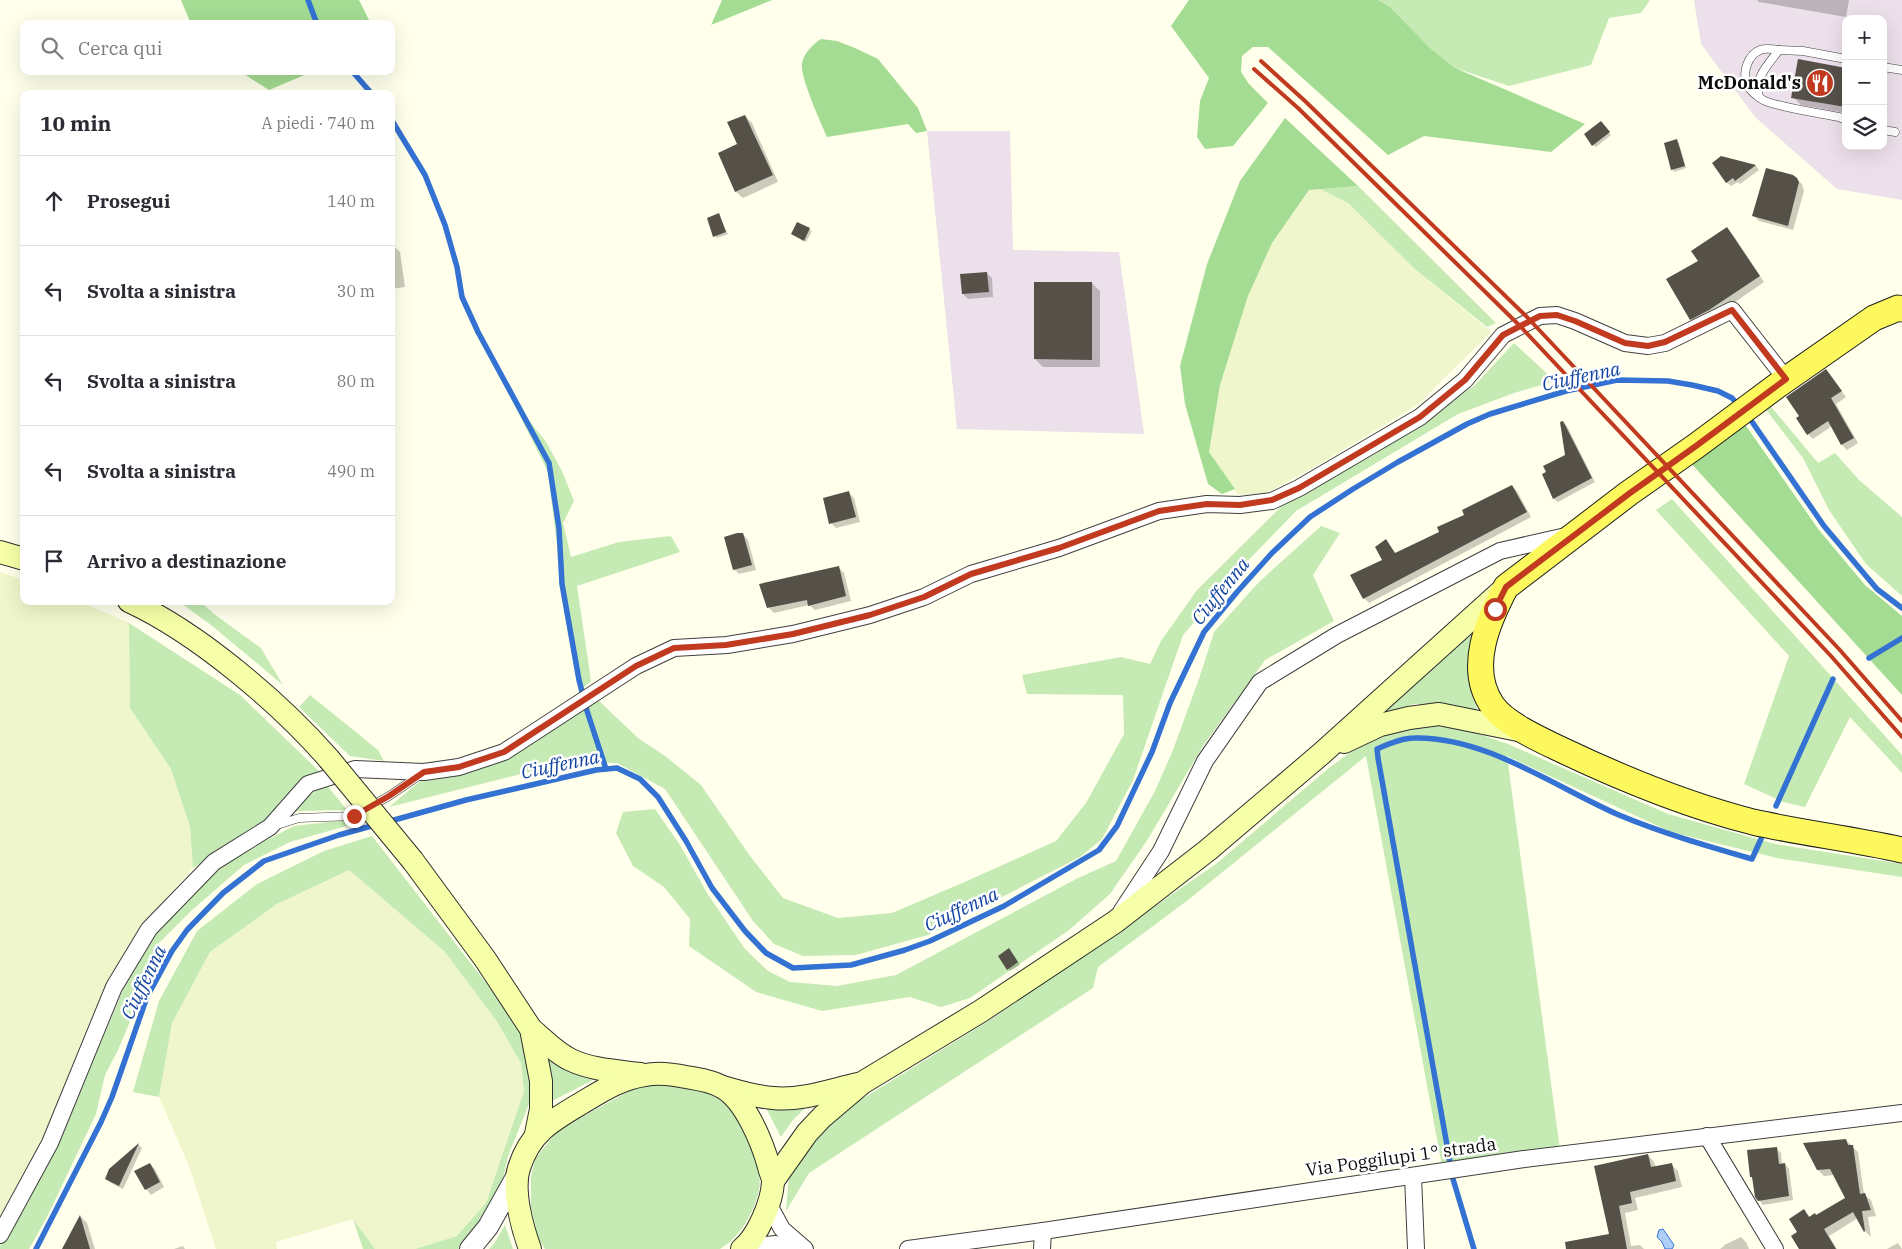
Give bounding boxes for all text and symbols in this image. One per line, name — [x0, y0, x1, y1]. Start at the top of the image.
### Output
map controls — [1842, 15, 1887, 150]
button: + — [1842, 15, 1887, 60]
search box — [20, 20, 395, 75]
icon: search — [38, 34, 66, 62]
text: Cerca qui — [78, 36, 162, 60]
button: − — [1842, 60, 1887, 105]
restaurant icon: McDonald's — [1805, 68, 1835, 98]
place label: McDonald's — [1698, 71, 1801, 94]
button: layers — [1842, 105, 1887, 150]
text: 10 min — [40, 109, 111, 137]
text: A piedi · 740 m — [262, 113, 375, 133]
icon: ahead — [40, 187, 68, 215]
text: Prosegui — [87, 189, 170, 213]
text: 140 m — [327, 191, 375, 211]
icon: left — [40, 277, 68, 305]
text: Svolta a sinistra — [87, 279, 236, 303]
text: 30 m — [337, 281, 375, 301]
water label: Ciuffenna — [1540, 356, 1623, 396]
icon: left — [40, 367, 68, 395]
text: Svolta a sinistra — [87, 369, 236, 393]
text: 80 m — [337, 371, 375, 391]
icon: left — [40, 457, 68, 485]
text: Svolta a sinistra — [87, 459, 236, 483]
text: 490 m — [327, 461, 375, 481]
icon: arrive — [40, 547, 68, 575]
text: Arrivo a destinazione — [87, 549, 286, 573]
water label: Ciuffenna — [1186, 552, 1255, 629]
route start — [1484, 598, 1507, 621]
water label: Ciuffenna — [519, 744, 602, 784]
route end — [343, 805, 366, 828]
water label: Ciuffenna — [920, 881, 1003, 937]
water label: Ciuffenna — [115, 940, 171, 1023]
street label: Via Poggilupi 1° strada — [1304, 1132, 1498, 1181]

